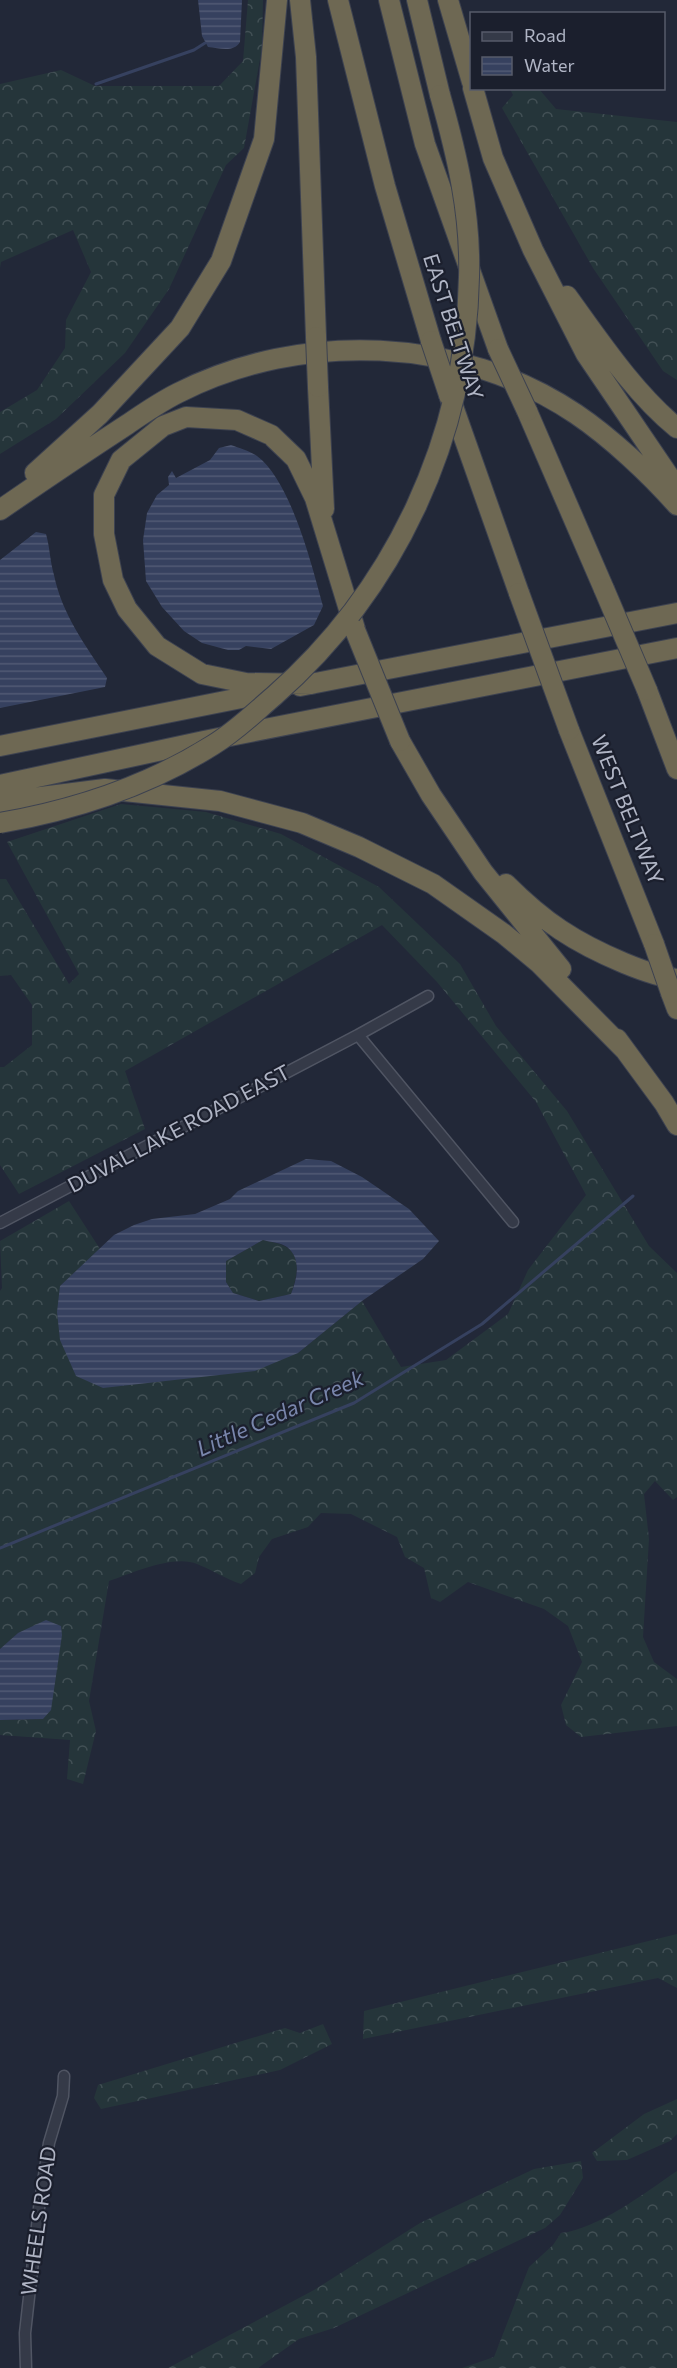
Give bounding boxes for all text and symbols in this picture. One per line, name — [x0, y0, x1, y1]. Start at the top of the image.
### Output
legend — [470, 12, 665, 90]
text: Road — [524, 24, 566, 46]
text: Water — [524, 54, 575, 76]
street label: EAST BELTWAY — [419, 250, 490, 403]
street label: WEST BELTWAY — [587, 731, 670, 888]
street label: DUVAL LAKE ROAD EAST — [63, 1058, 294, 1197]
water label: Little Cedar Creek — [192, 1363, 369, 1462]
street label: WHEELS ROAD — [15, 2144, 60, 2297]

